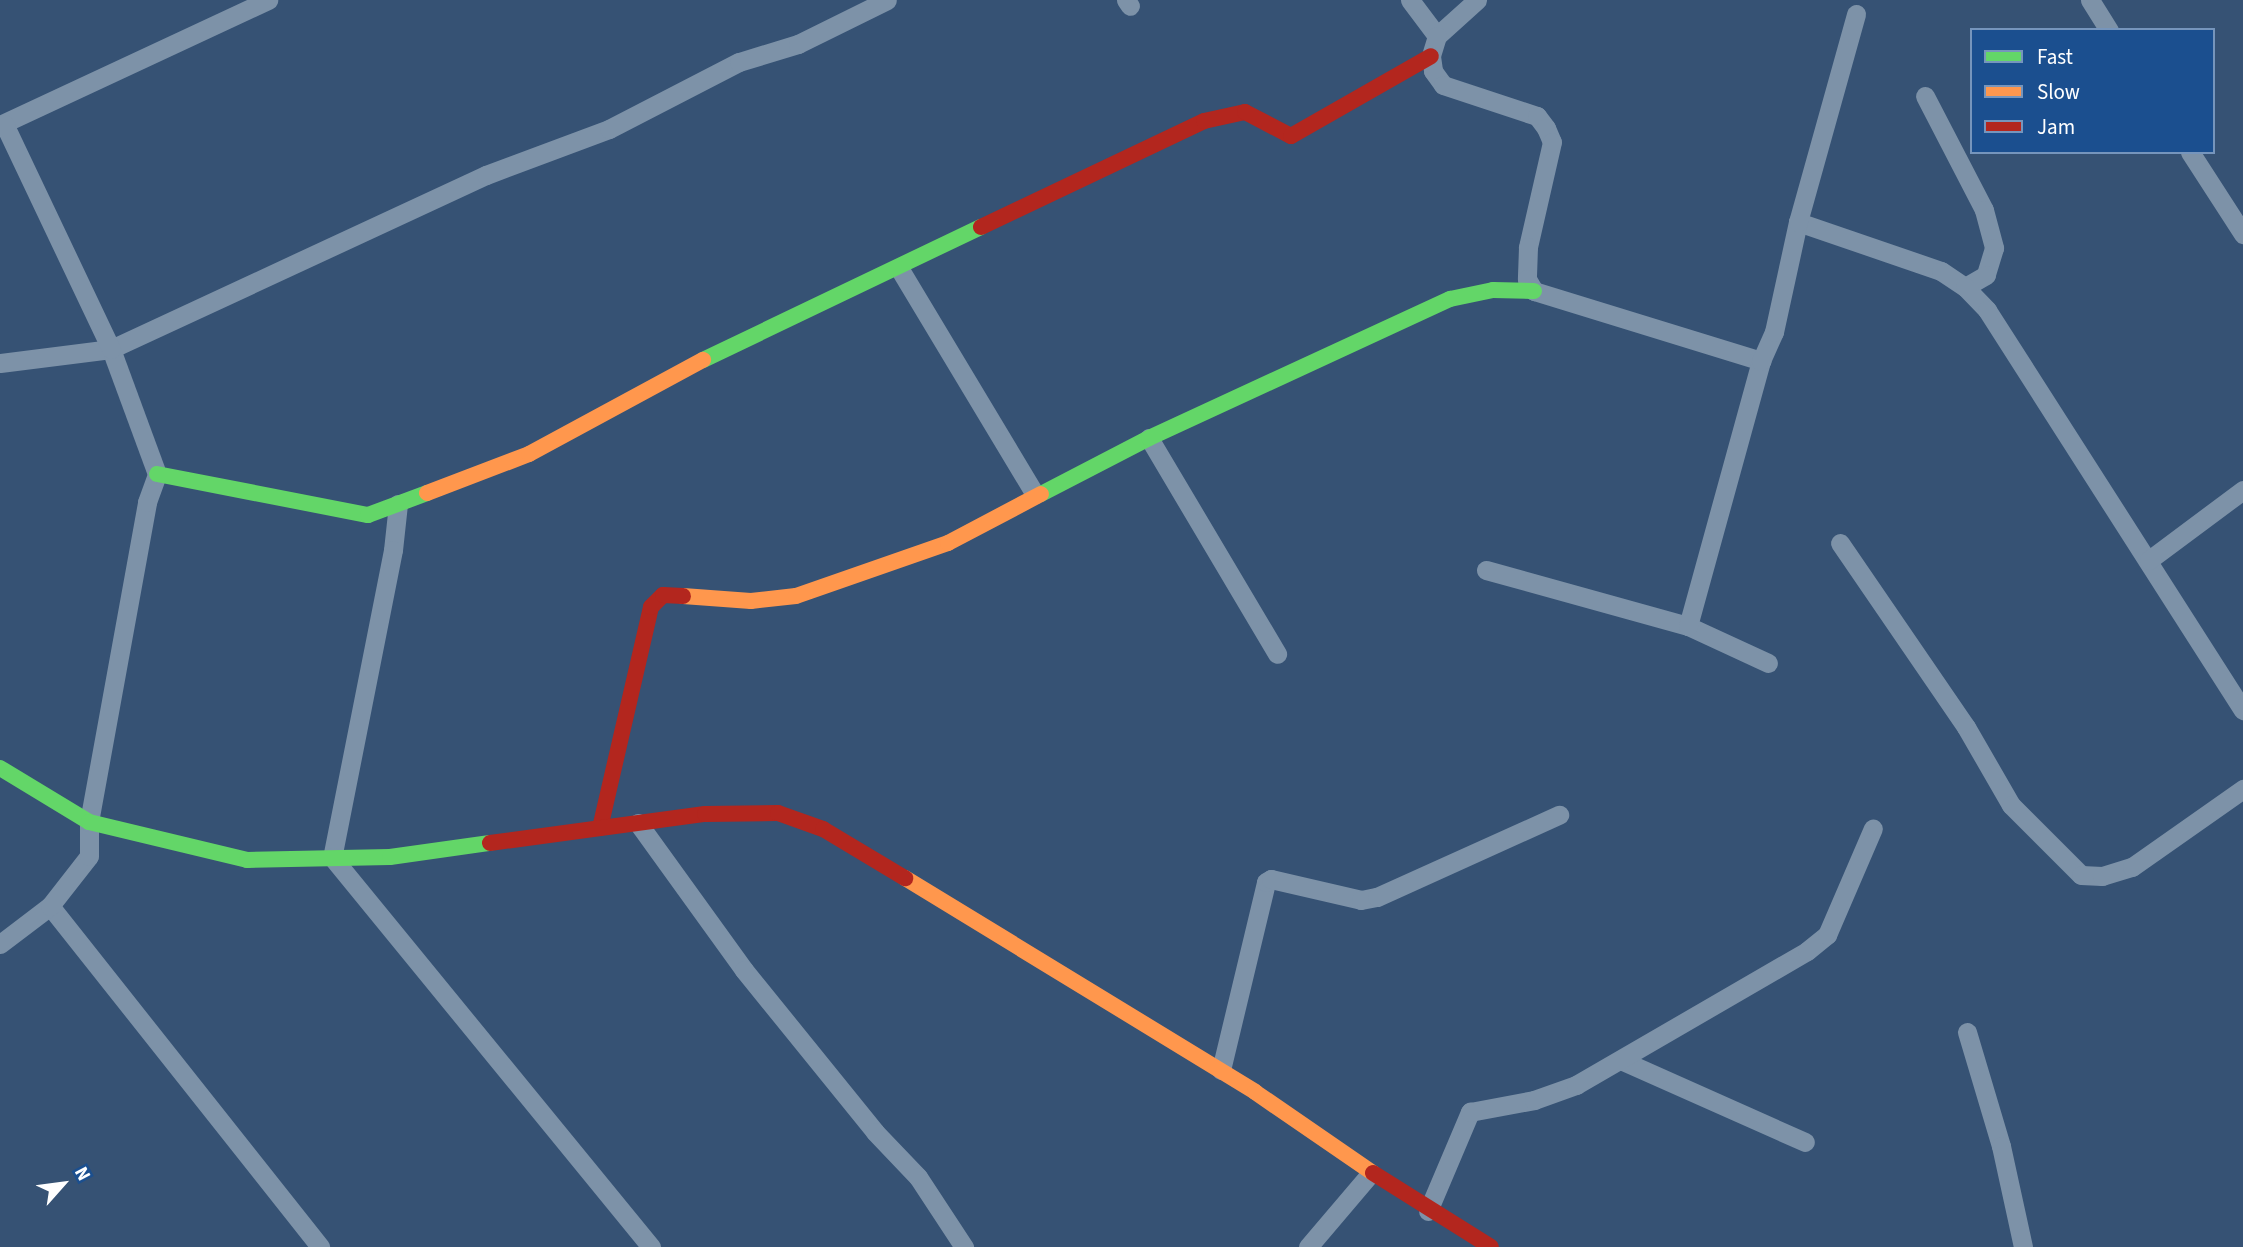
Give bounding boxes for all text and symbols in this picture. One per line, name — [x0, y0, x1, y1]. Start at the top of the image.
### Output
legend — [1970, 28, 2215, 154]
text: Fast — [2037, 42, 2073, 72]
text: Slow — [2037, 77, 2080, 107]
text: Jam — [2037, 112, 2075, 142]
north arrow — [28, 1149, 98, 1219]
text: N — [67, 1162, 97, 1186]

